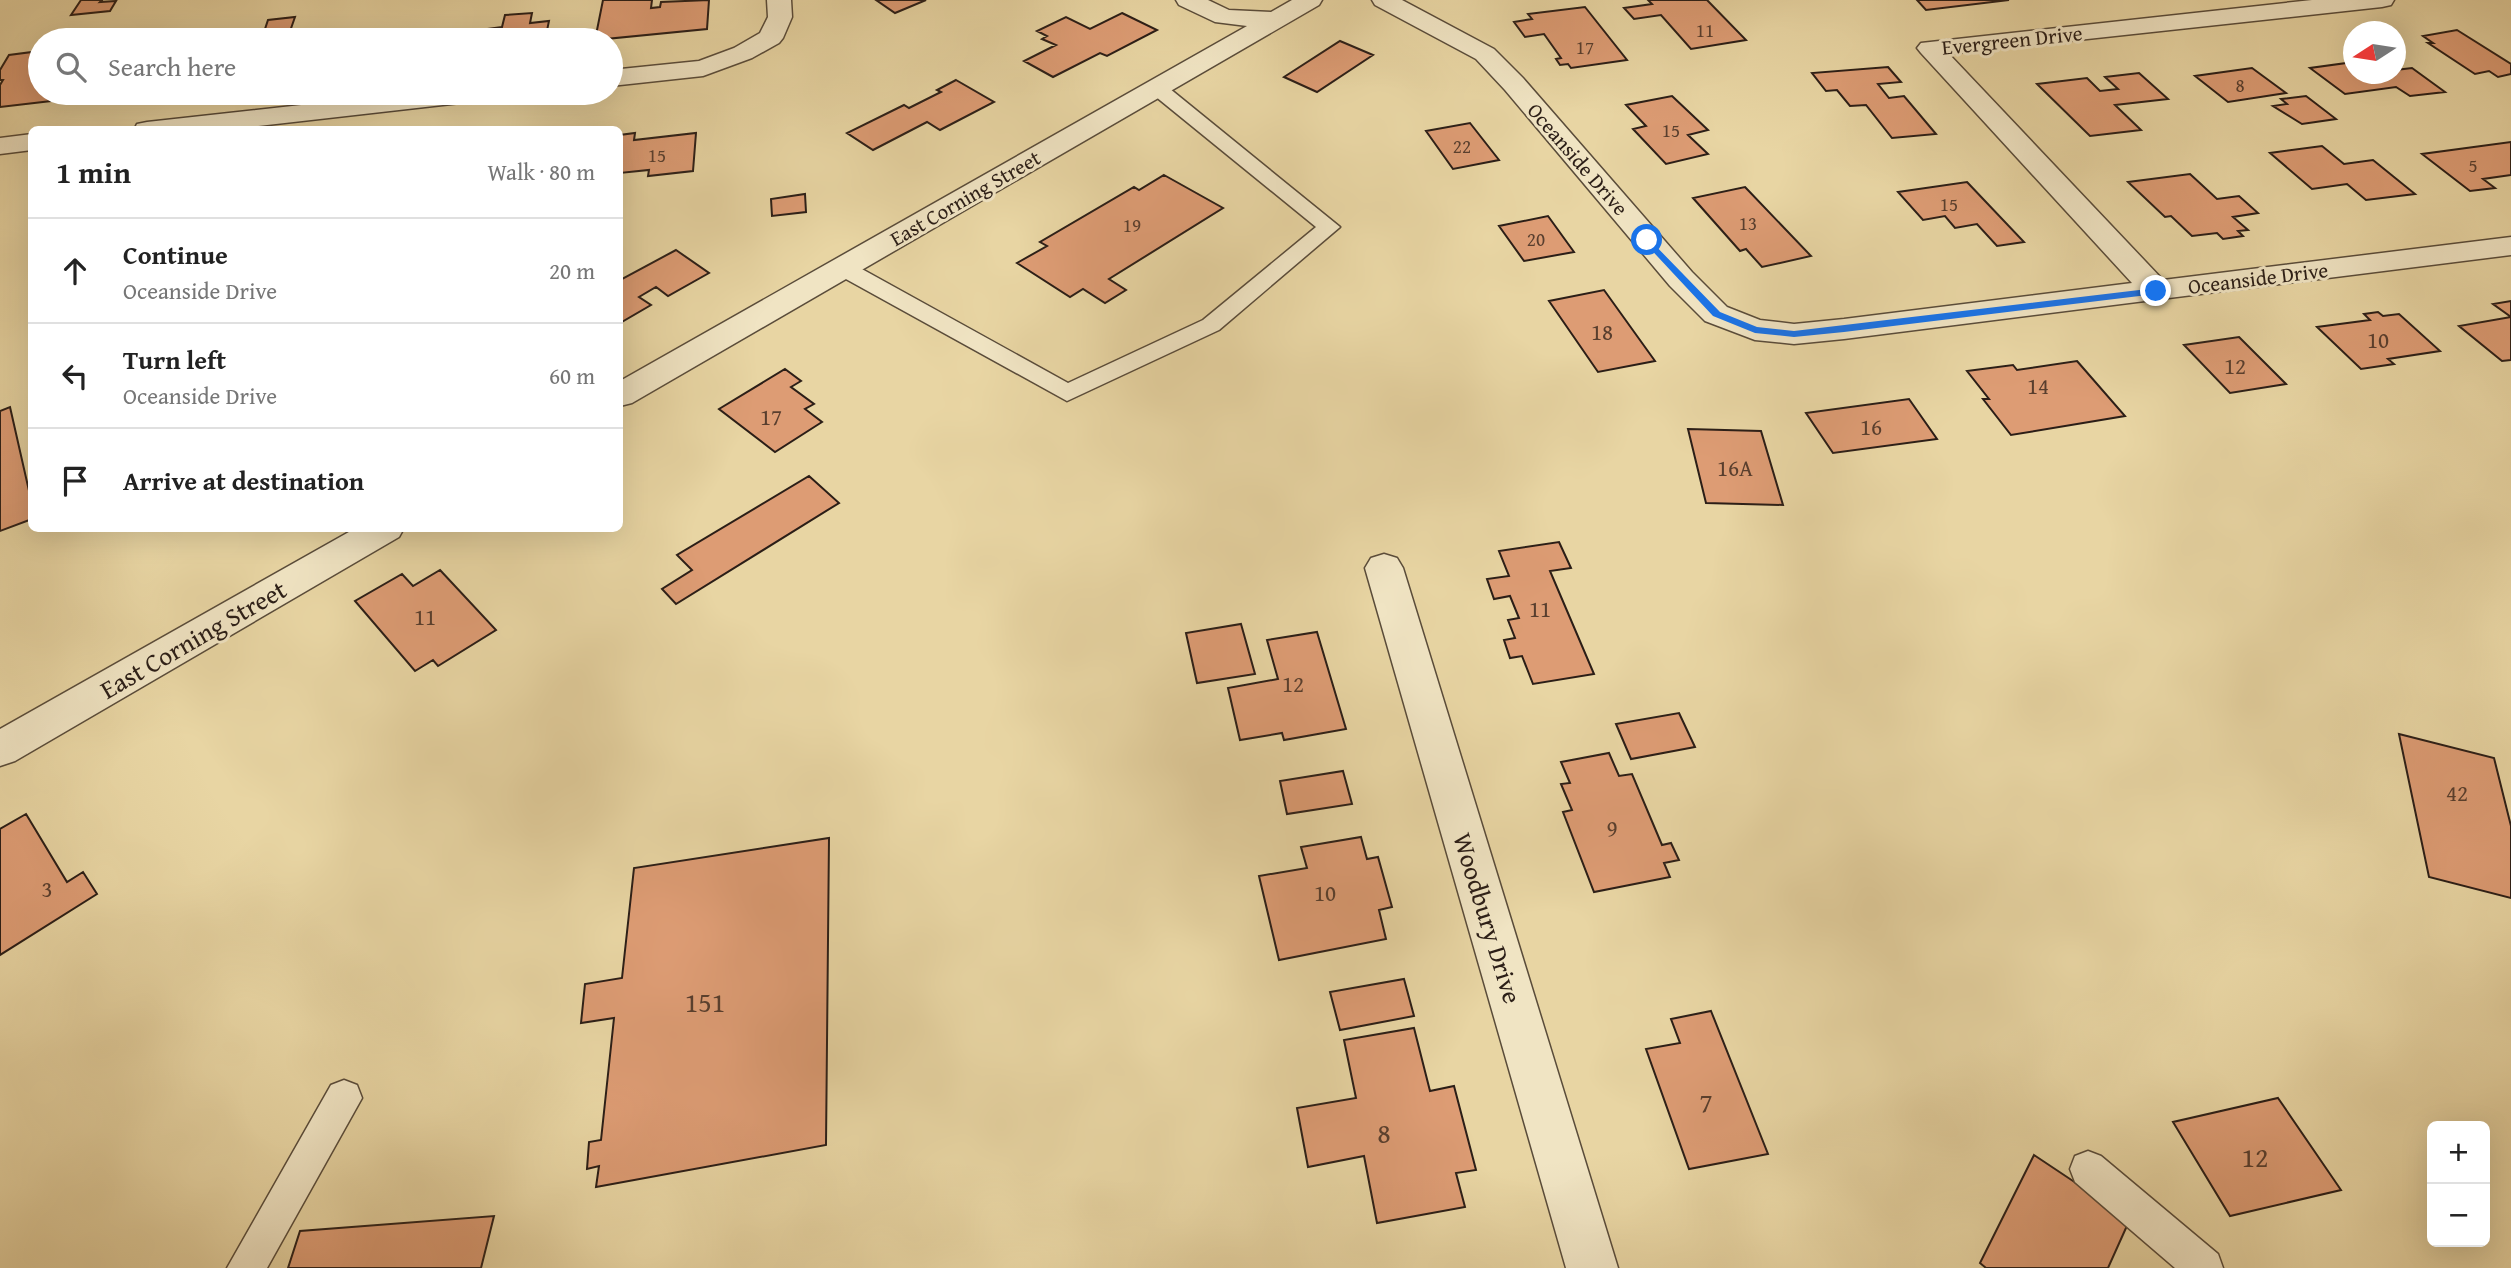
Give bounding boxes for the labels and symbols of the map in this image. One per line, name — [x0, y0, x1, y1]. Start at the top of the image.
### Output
house number: 11 — [1696, 16, 1714, 44]
street label: Evergreen Drive — [1940, 17, 2084, 63]
north arrow — [2343, 21, 2406, 84]
house number: 17 — [1576, 33, 1594, 61]
house number: 8 — [2235, 71, 2245, 99]
street label: Oceanside Drive — [1520, 96, 1636, 222]
house number: 15 — [1662, 116, 1680, 144]
house number: 22 — [1453, 132, 1471, 160]
house number: 15 — [648, 141, 666, 169]
street label: East Corning Street — [884, 142, 1047, 254]
house number: 5 — [2468, 151, 2478, 179]
house number: 15 — [1940, 190, 1958, 218]
house number: 13 — [1739, 209, 1757, 237]
house number: 19 — [1123, 211, 1141, 239]
route start — [1631, 224, 1662, 255]
house number: 20 — [1527, 225, 1545, 253]
street label: Oceanside Drive — [2186, 254, 2330, 302]
route end — [2140, 275, 2171, 306]
house number: 18 — [1591, 315, 1613, 348]
house number: 10 — [2367, 323, 2389, 356]
house number: 12 — [2224, 349, 2246, 382]
house number: 14 — [2027, 369, 2049, 402]
house number: 17 — [760, 400, 782, 433]
house number: 16 — [1860, 410, 1882, 443]
house number: 16A — [1717, 451, 1753, 484]
street label: East Corning Street — [92, 570, 294, 708]
house number: 11 — [1529, 592, 1551, 625]
house number: 11 — [414, 600, 436, 633]
house number: 12 — [1282, 667, 1304, 700]
house number: 42 — [2446, 776, 2468, 809]
house number: 9 — [1606, 811, 1618, 844]
street label: Woodbury Drive — [1444, 828, 1532, 1008]
house number: 3 — [41, 872, 53, 905]
house number: 10 — [1314, 876, 1336, 909]
house number: 151 — [685, 981, 725, 1022]
house number: 7 — [1699, 1081, 1713, 1122]
house number: 8 — [1377, 1112, 1391, 1153]
house number: 12 — [2242, 1136, 2268, 1177]

